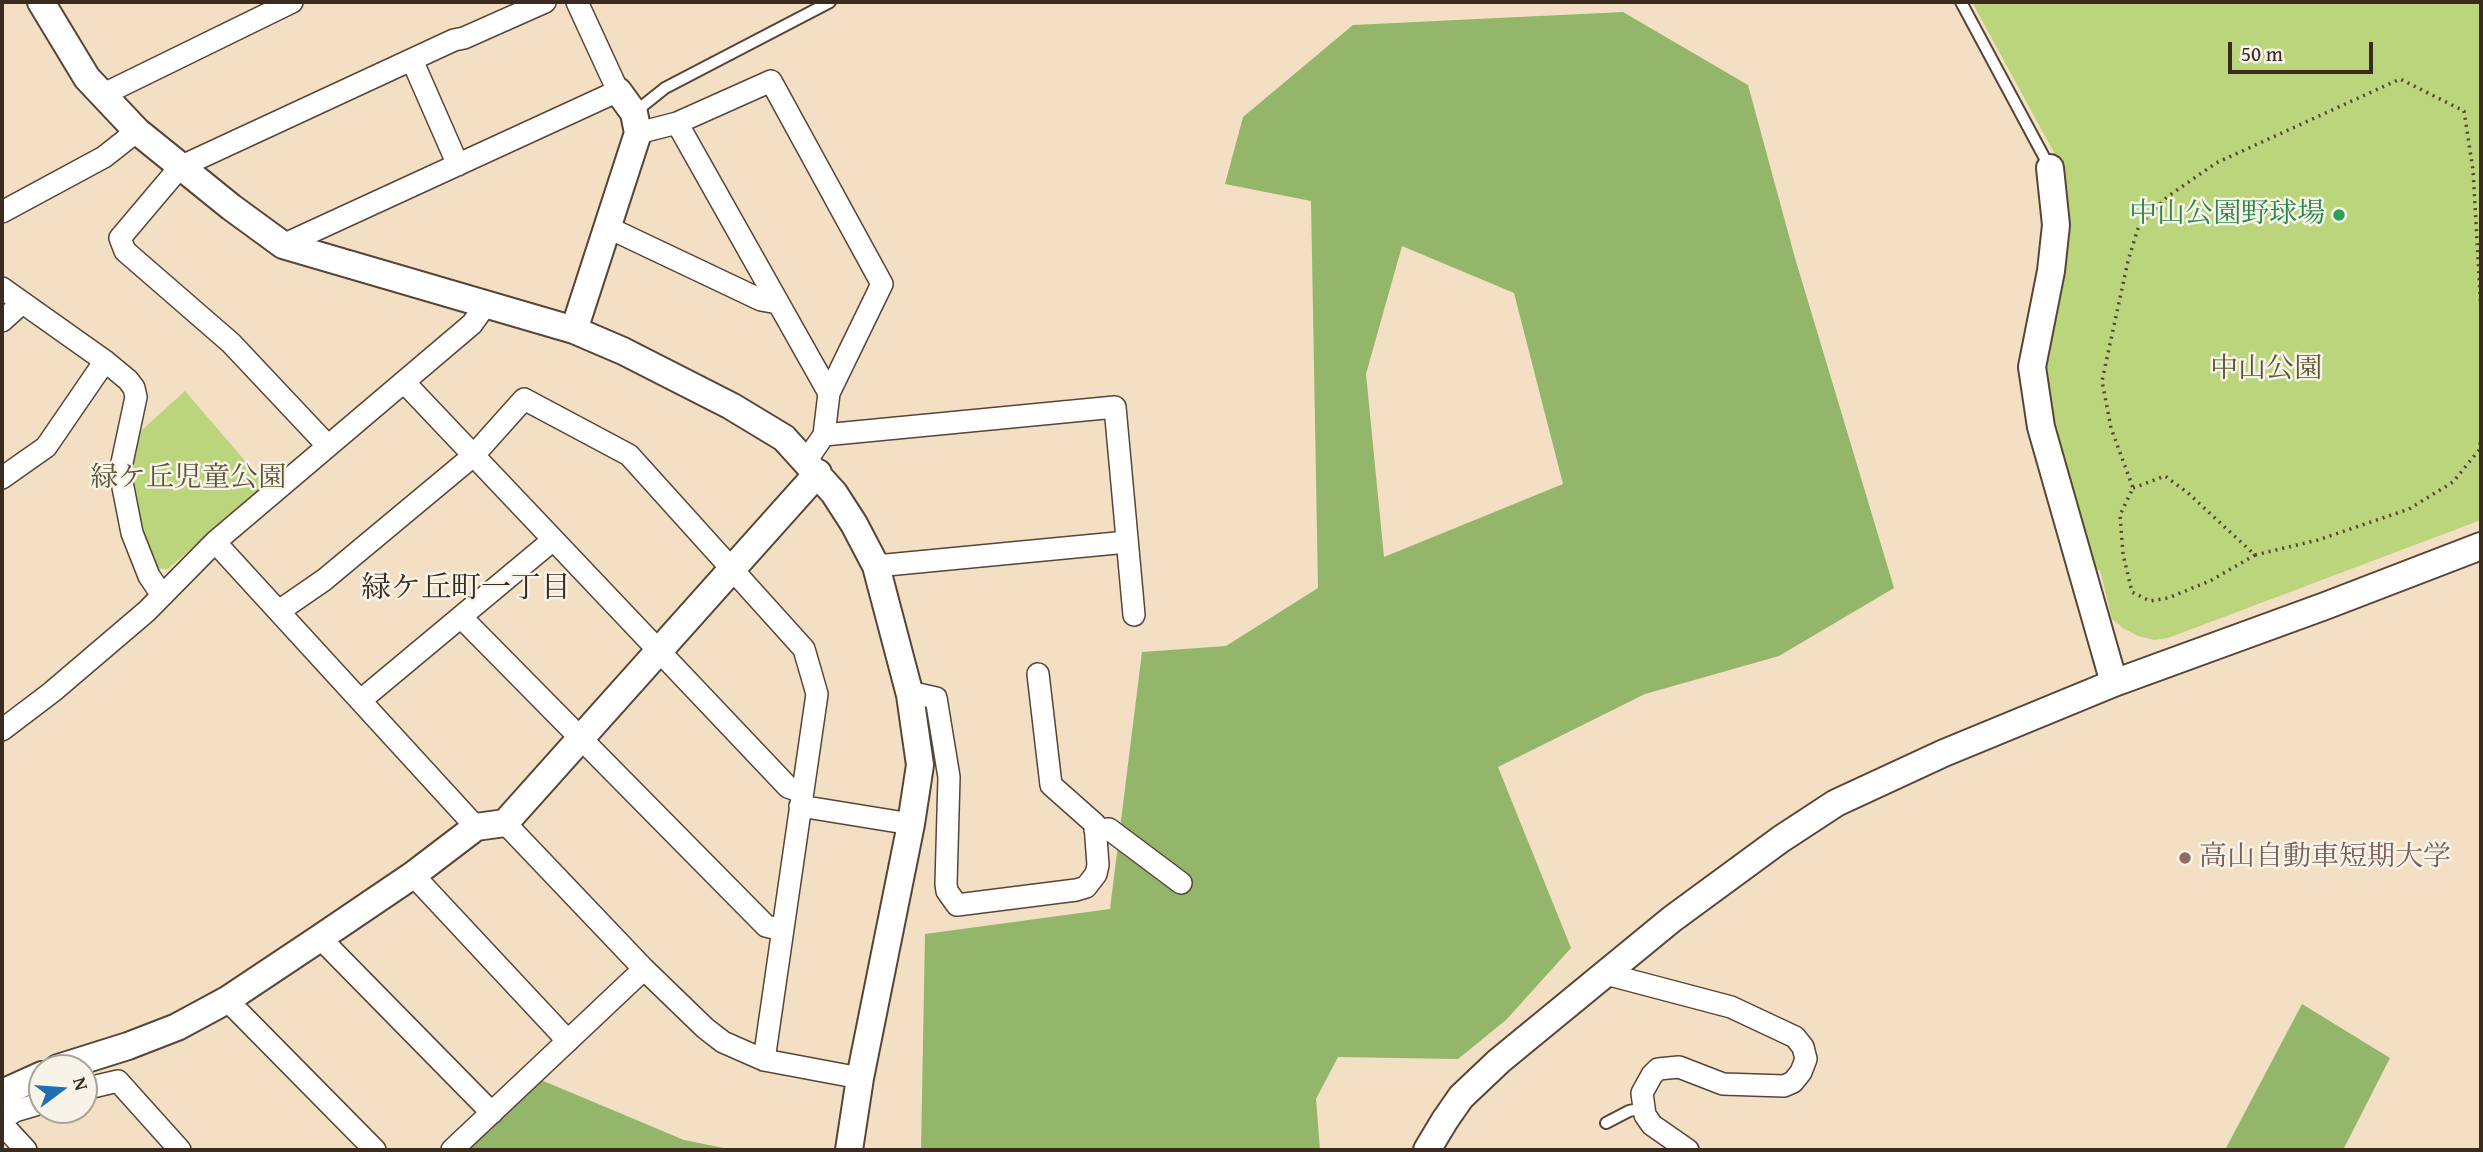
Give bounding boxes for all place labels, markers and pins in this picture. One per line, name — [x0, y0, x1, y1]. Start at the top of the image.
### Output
place label: 中山公園野球場 — [2129, 198, 2325, 232]
marker: 中山公園野球場 — [2331, 207, 2347, 223]
place label: 高山自動車短期大学 — [2199, 841, 2451, 875]
marker: 高山自動車短期大学 — [2177, 850, 2193, 866]

